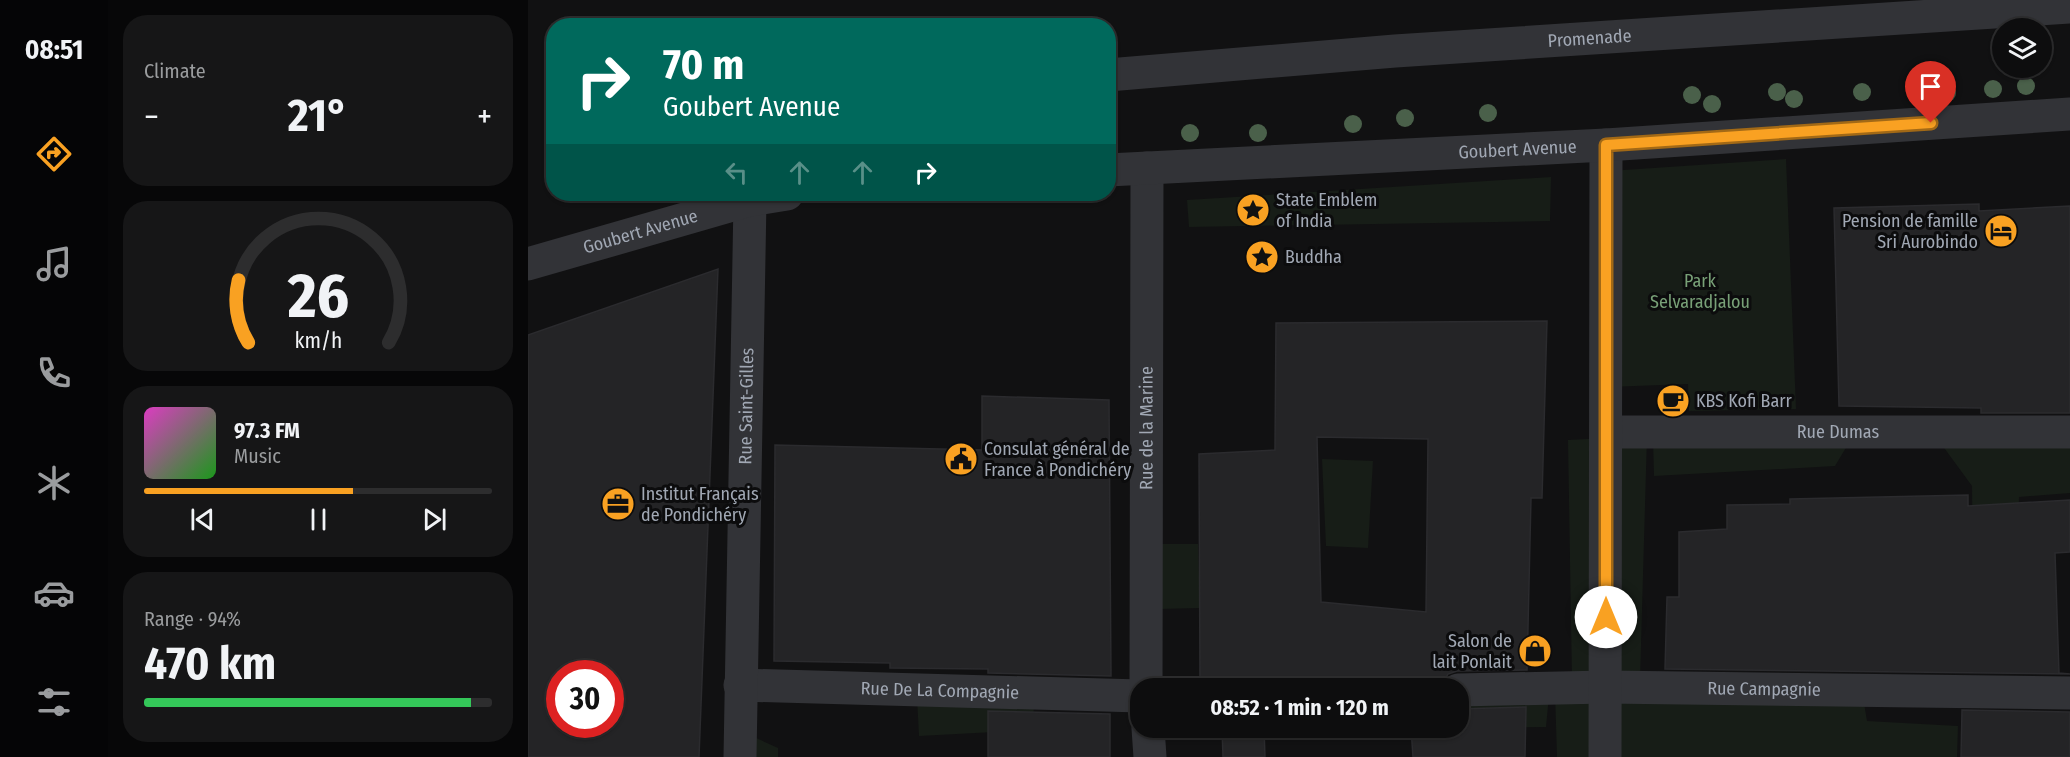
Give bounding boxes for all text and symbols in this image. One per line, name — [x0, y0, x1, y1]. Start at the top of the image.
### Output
map controls — [1992, 18, 2052, 78]
button: layers — [1992, 18, 2052, 78]
street label: Promenade — [1547, 25, 1632, 52]
text: 08:51 — [25, 34, 83, 66]
text: 70 m — [663, 40, 744, 90]
icon: right — [564, 42, 642, 120]
text: Climate — [144, 59, 206, 83]
pin — [1905, 61, 1956, 123]
icon: arrive — [1914, 70, 1947, 103]
text: 21° — [288, 89, 348, 143]
text: Goubert Avenue — [663, 91, 840, 123]
text: − — [144, 97, 159, 137]
text: + — [477, 97, 492, 137]
icon: directions — [33, 133, 75, 175]
street label: Goubert Avenue — [1458, 135, 1577, 163]
icon: left — [720, 156, 753, 189]
icon: ahead — [783, 156, 816, 189]
icon: ahead — [846, 156, 879, 189]
icon: right — [909, 156, 942, 189]
place label: State Emblem of India — [1276, 189, 1377, 232]
place icon: State Emblem of India — [1235, 192, 1271, 228]
street label: Goubert Avenue — [581, 205, 700, 259]
place label: Pension de famille Sri Aurobindo — [1842, 210, 1978, 253]
hotel icon: Pension de famille Sri Aurobindo — [1983, 213, 2019, 249]
place icon: Buddha — [1244, 239, 1280, 275]
icon: music — [33, 243, 75, 285]
place label: Buddha — [1285, 246, 1342, 268]
text: 26 — [286, 259, 349, 334]
park label: Park Selvaradjalou — [1650, 270, 1750, 313]
text: km/h — [294, 328, 342, 354]
street label: Rue Saint-Gilles — [734, 347, 758, 465]
icon: phone — [33, 352, 75, 394]
street label: Rue de la Marine — [1135, 366, 1158, 490]
cafe icon: KBS Kofi Barr — [1655, 383, 1691, 419]
place label: KBS Kofi Barr — [1696, 390, 1792, 412]
text: 97.3 FM — [234, 417, 300, 444]
street label: Rue Dumas — [1797, 421, 1880, 443]
place label: Consulat général de France à Pondichéry — [984, 438, 1131, 481]
public building icon: Consulat général de France à Pondichéry — [943, 441, 979, 477]
text: Music — [234, 444, 281, 468]
icon: climate — [33, 462, 75, 504]
place label: Institut Français de Pondichéry — [641, 483, 759, 526]
office icon: Institut Français de Pondichéry — [600, 486, 636, 522]
icon: previous — [186, 503, 219, 536]
icon: pause — [302, 503, 335, 536]
icon: next — [418, 503, 451, 536]
icon: car — [33, 572, 75, 614]
position arrow — [1574, 585, 1638, 649]
text: Range · 94% — [144, 607, 241, 631]
place label: Salon de lait Ponlait — [1432, 630, 1512, 673]
shop icon: Salon de lait Ponlait — [1517, 633, 1553, 669]
text: 470 km — [144, 637, 276, 691]
speed limit sign: 30 — [546, 660, 624, 738]
street label: Rue De La Compagnie — [860, 677, 1020, 704]
street label: Rue Campagnie — [1707, 677, 1821, 701]
icon: filters — [33, 681, 75, 723]
text: 08:52 · 1 min · 120 m — [1210, 694, 1389, 721]

